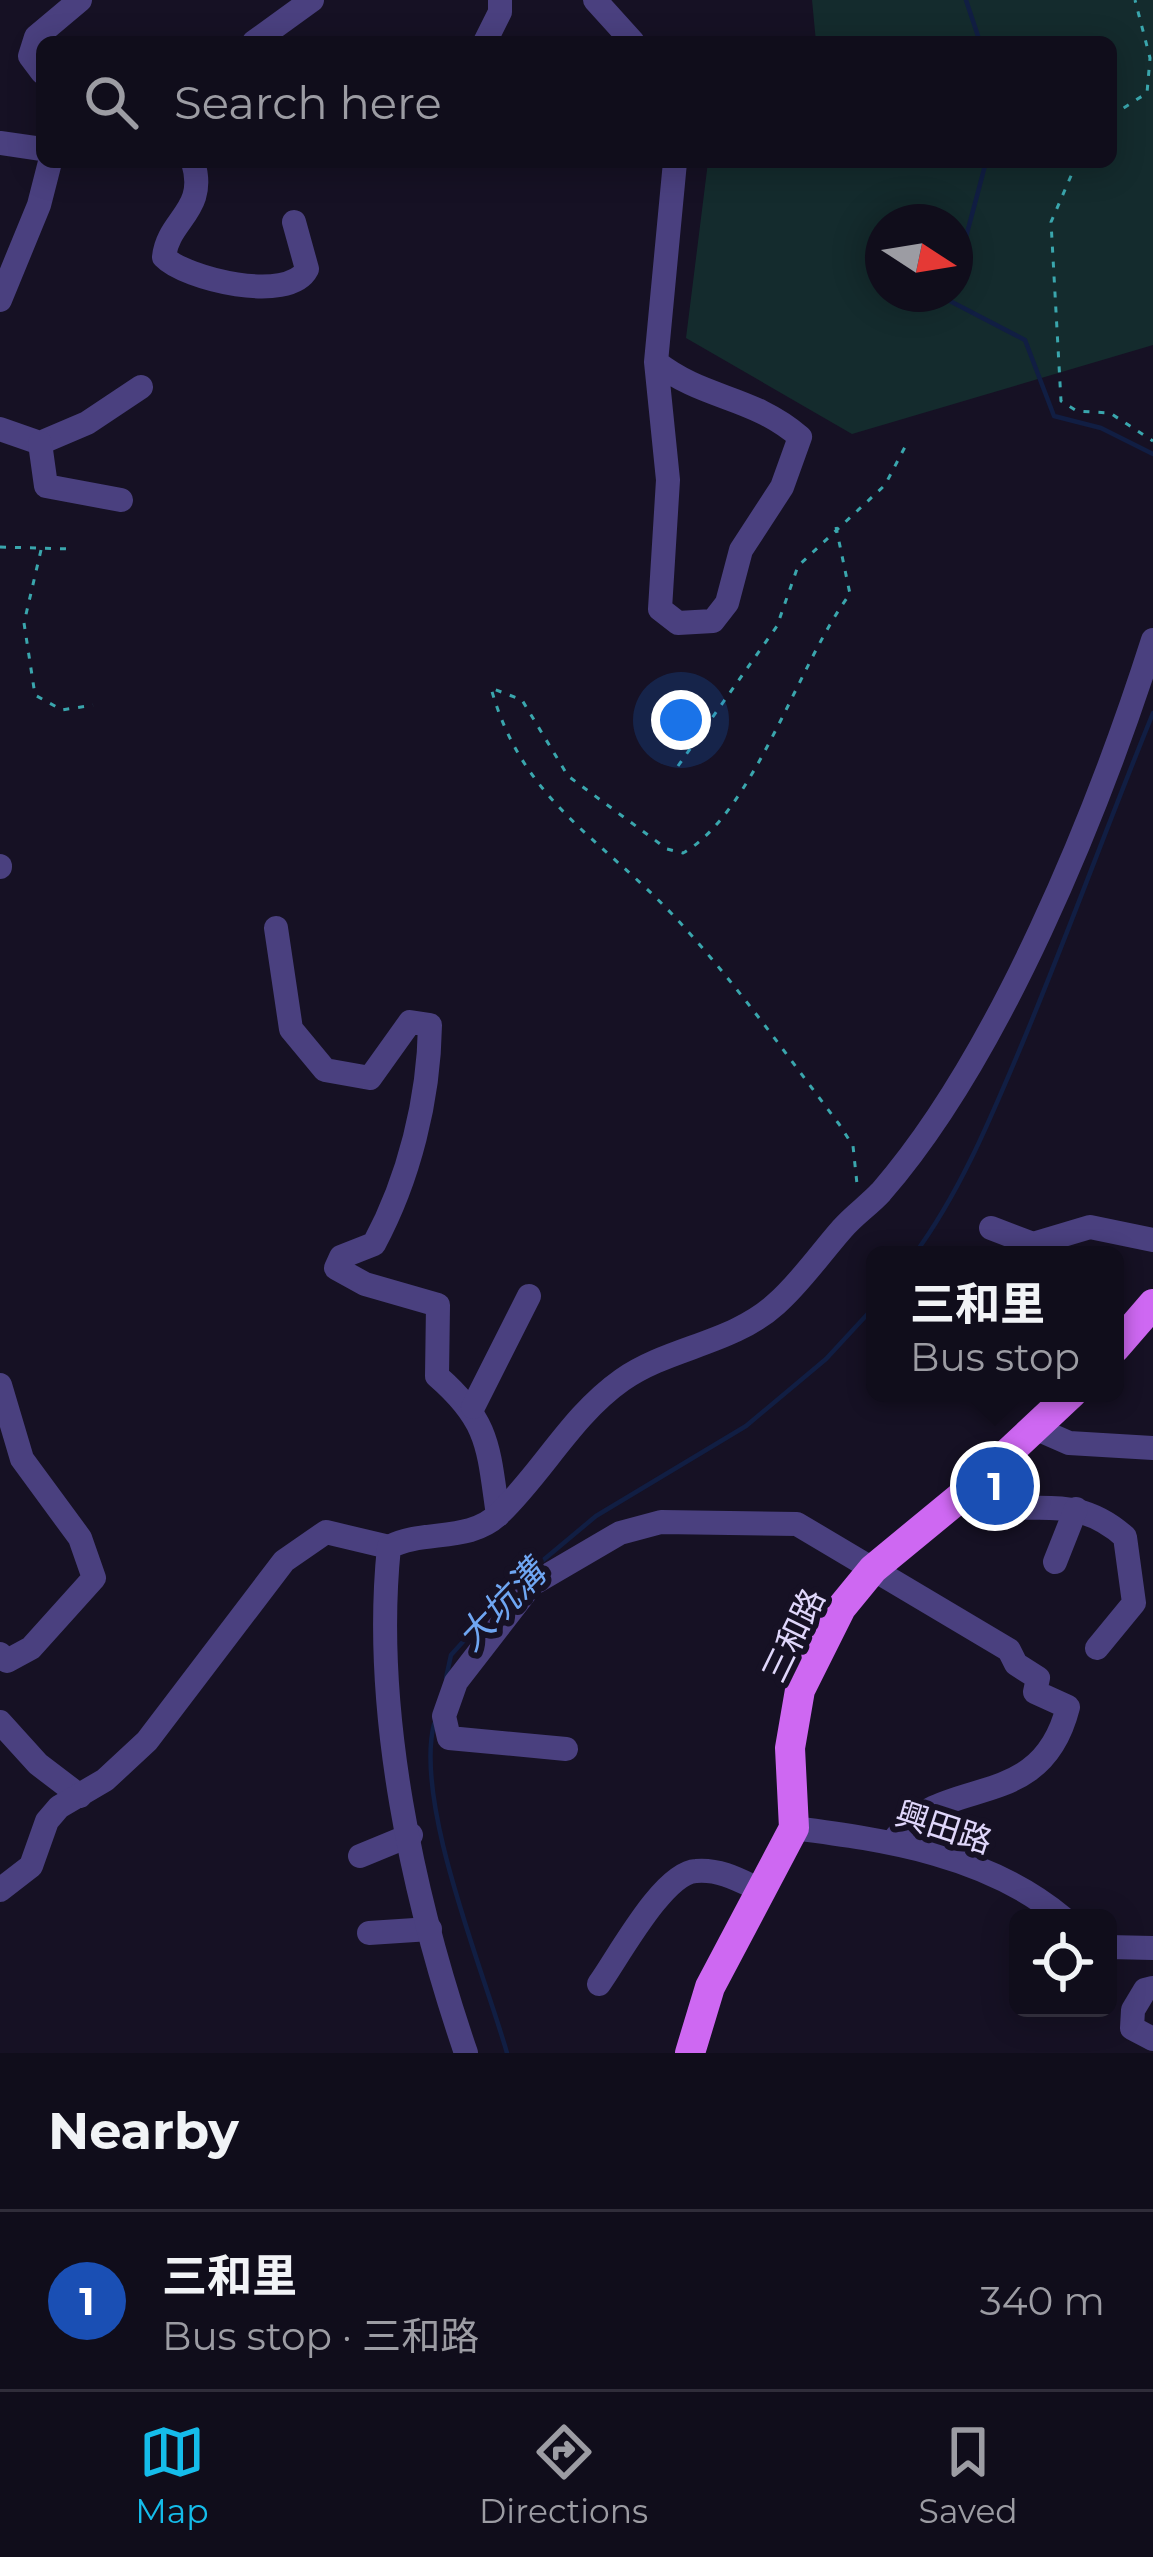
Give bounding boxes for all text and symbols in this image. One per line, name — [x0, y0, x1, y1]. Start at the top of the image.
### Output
search box — [36, 36, 1117, 168]
icon: search — [78, 69, 144, 135]
text: Search here — [174, 75, 442, 130]
north arrow — [865, 204, 973, 312]
your location — [651, 690, 711, 750]
popup — [866, 1246, 1124, 1402]
text: 三和里 — [910, 1276, 1045, 1331]
text: Bus stop — [910, 1333, 1080, 1381]
pin: 1 — [956, 1441, 1034, 1531]
water label: 大坑溝 — [448, 1547, 558, 1659]
street label: 三和路 — [753, 1582, 833, 1688]
street label: 興田路 — [891, 1793, 997, 1861]
map controls — [1009, 1909, 1117, 2017]
button: locate — [1009, 1909, 1117, 2017]
text: Nearby — [48, 2100, 239, 2162]
text: 三和里 — [162, 2248, 297, 2303]
text: 1 — [79, 2277, 95, 2325]
text: 340 m — [980, 2277, 1105, 2325]
text: Bus stop · 三和路 — [162, 2312, 479, 2360]
tab: Map — [135, 2419, 209, 2531]
tab: Directions — [479, 2419, 648, 2531]
tab: Saved — [919, 2419, 1018, 2531]

